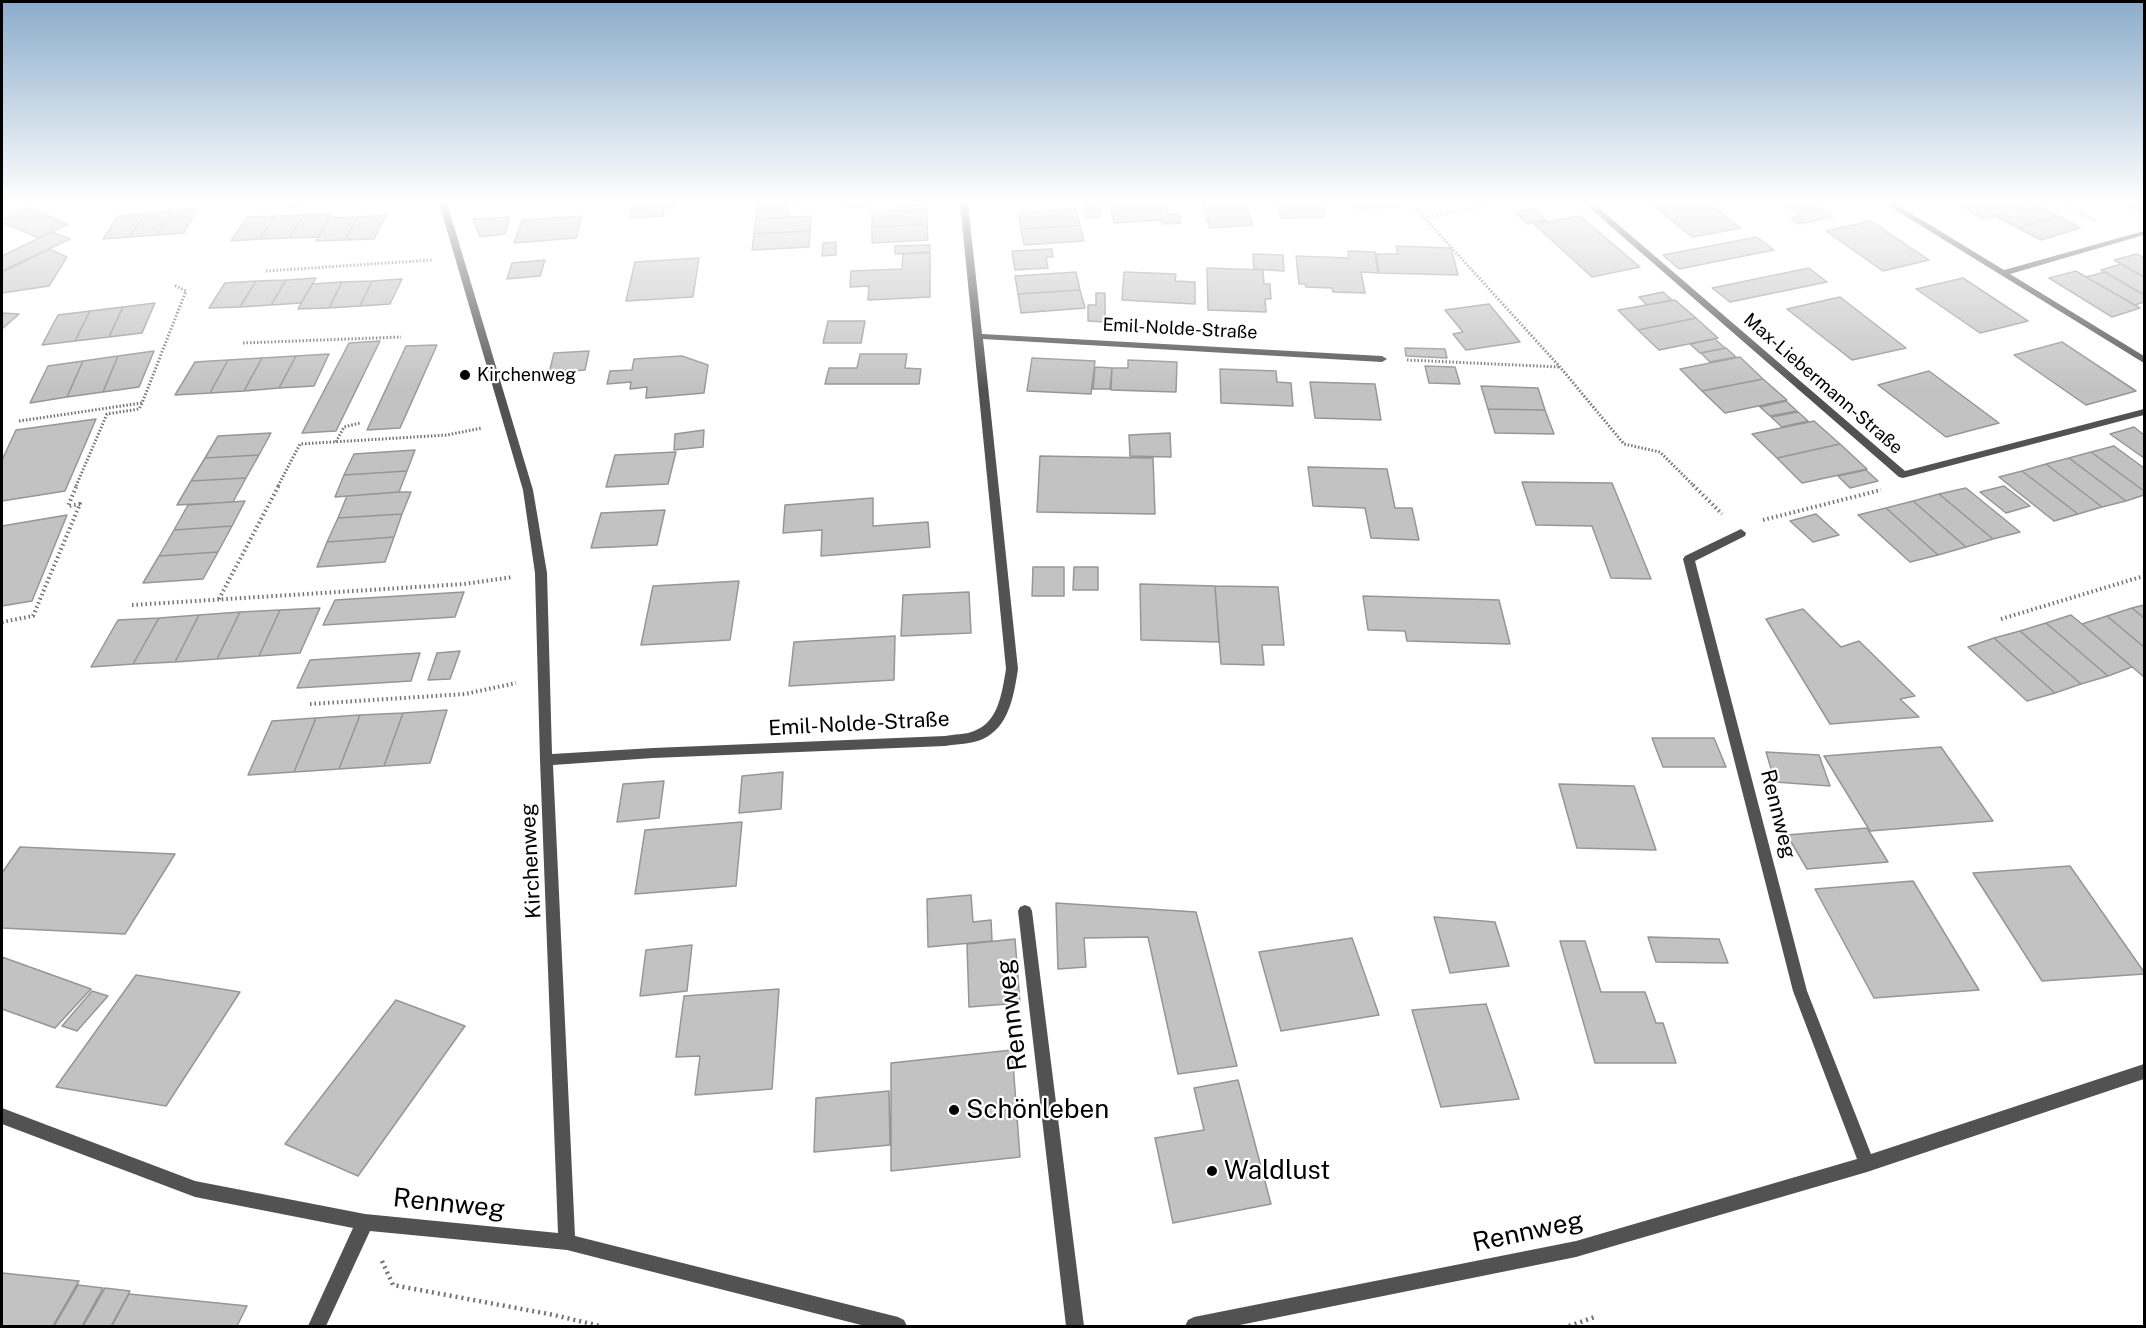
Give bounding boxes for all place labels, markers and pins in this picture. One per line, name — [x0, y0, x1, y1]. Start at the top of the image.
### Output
place label: Kirchenweg — [477, 364, 576, 386]
marker: Kirchenweg — [458, 368, 472, 382]
place label: Schönleben — [966, 1094, 1109, 1126]
marker: Schönleben — [947, 1103, 961, 1117]
place label: Waldlust — [1224, 1155, 1330, 1187]
marker: Waldlust — [1205, 1164, 1219, 1178]

